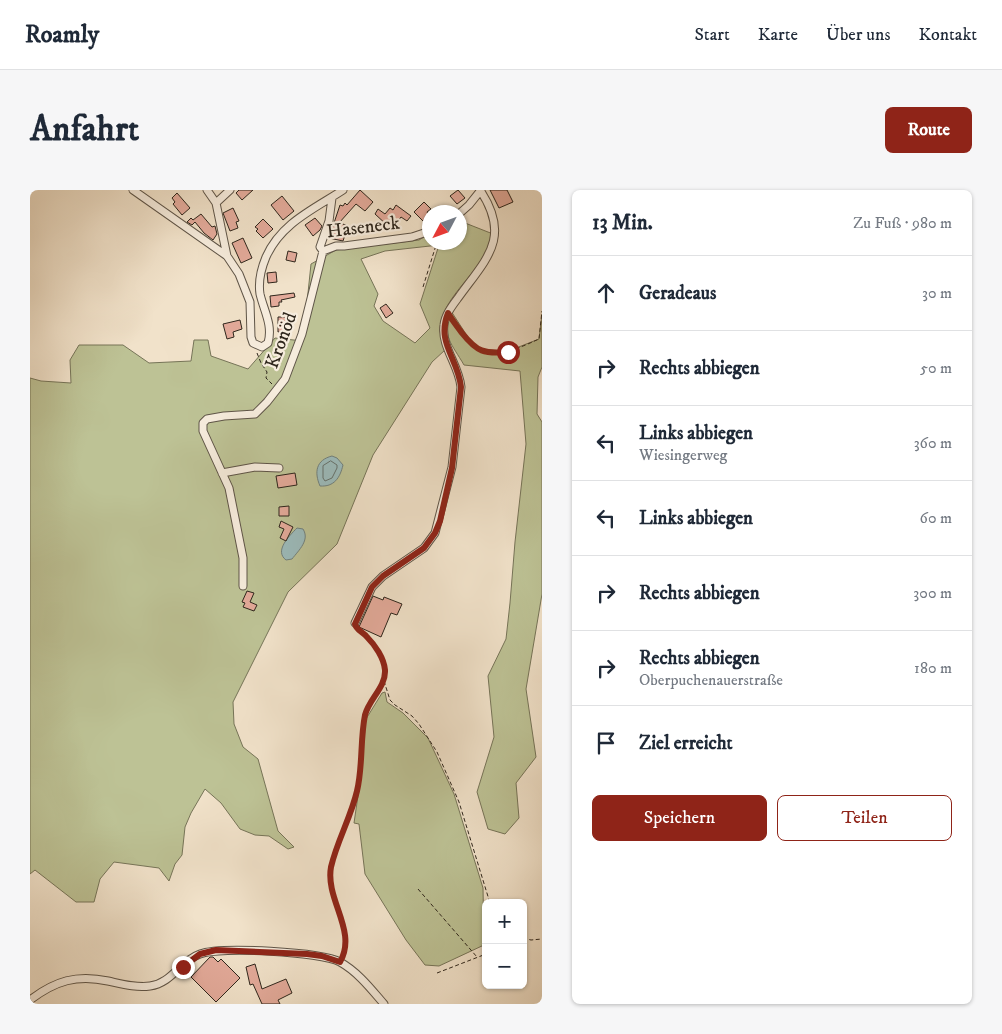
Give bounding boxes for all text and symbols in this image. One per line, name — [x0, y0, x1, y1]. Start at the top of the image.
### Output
text: Roamly — [25, 20, 99, 50]
text: Start — [694, 24, 730, 46]
text: Karte — [758, 24, 798, 46]
text: Über uns — [826, 24, 890, 46]
text: Kontakt — [918, 24, 977, 46]
button: Route — [885, 107, 972, 153]
text: Anfahrt — [30, 108, 139, 152]
north arrow — [422, 205, 467, 250]
text: 13 Min. — [592, 210, 653, 236]
street label: Haseneck — [325, 212, 402, 243]
text: Zu Fuß · 980 m — [853, 213, 952, 233]
icon: ahead — [592, 279, 620, 307]
text: Geradeaus — [639, 282, 716, 305]
text: 30 m — [922, 283, 952, 303]
street label: Kronöd — [261, 309, 302, 372]
route start — [497, 341, 520, 364]
icon: right — [592, 354, 620, 382]
text: Rechts abbiegen — [639, 357, 760, 380]
text: 50 m — [920, 358, 952, 378]
text: Links abbiegen — [639, 422, 753, 445]
icon: left — [592, 429, 620, 457]
text: 360 m — [914, 433, 952, 453]
text: Wiesingerweg — [639, 445, 727, 465]
icon: left — [592, 504, 620, 532]
text: Links abbiegen — [639, 507, 753, 530]
text: 60 m — [920, 508, 952, 528]
icon: right — [592, 579, 620, 607]
text: Rechts abbiegen — [639, 582, 760, 605]
text: 300 m — [913, 583, 952, 603]
text: Rechts abbiegen — [639, 647, 760, 670]
icon: right — [592, 654, 620, 682]
text: 180 m — [914, 658, 952, 678]
text: Oberpuchenauerstraße — [639, 670, 783, 690]
icon: arrive — [592, 729, 620, 757]
text: Ziel erreicht — [639, 732, 733, 755]
button: Speichern — [592, 795, 767, 841]
button: Teilen — [777, 795, 952, 841]
map controls — [482, 899, 527, 989]
button: + — [482, 899, 527, 944]
button: − — [482, 944, 527, 989]
route end — [172, 956, 195, 979]

